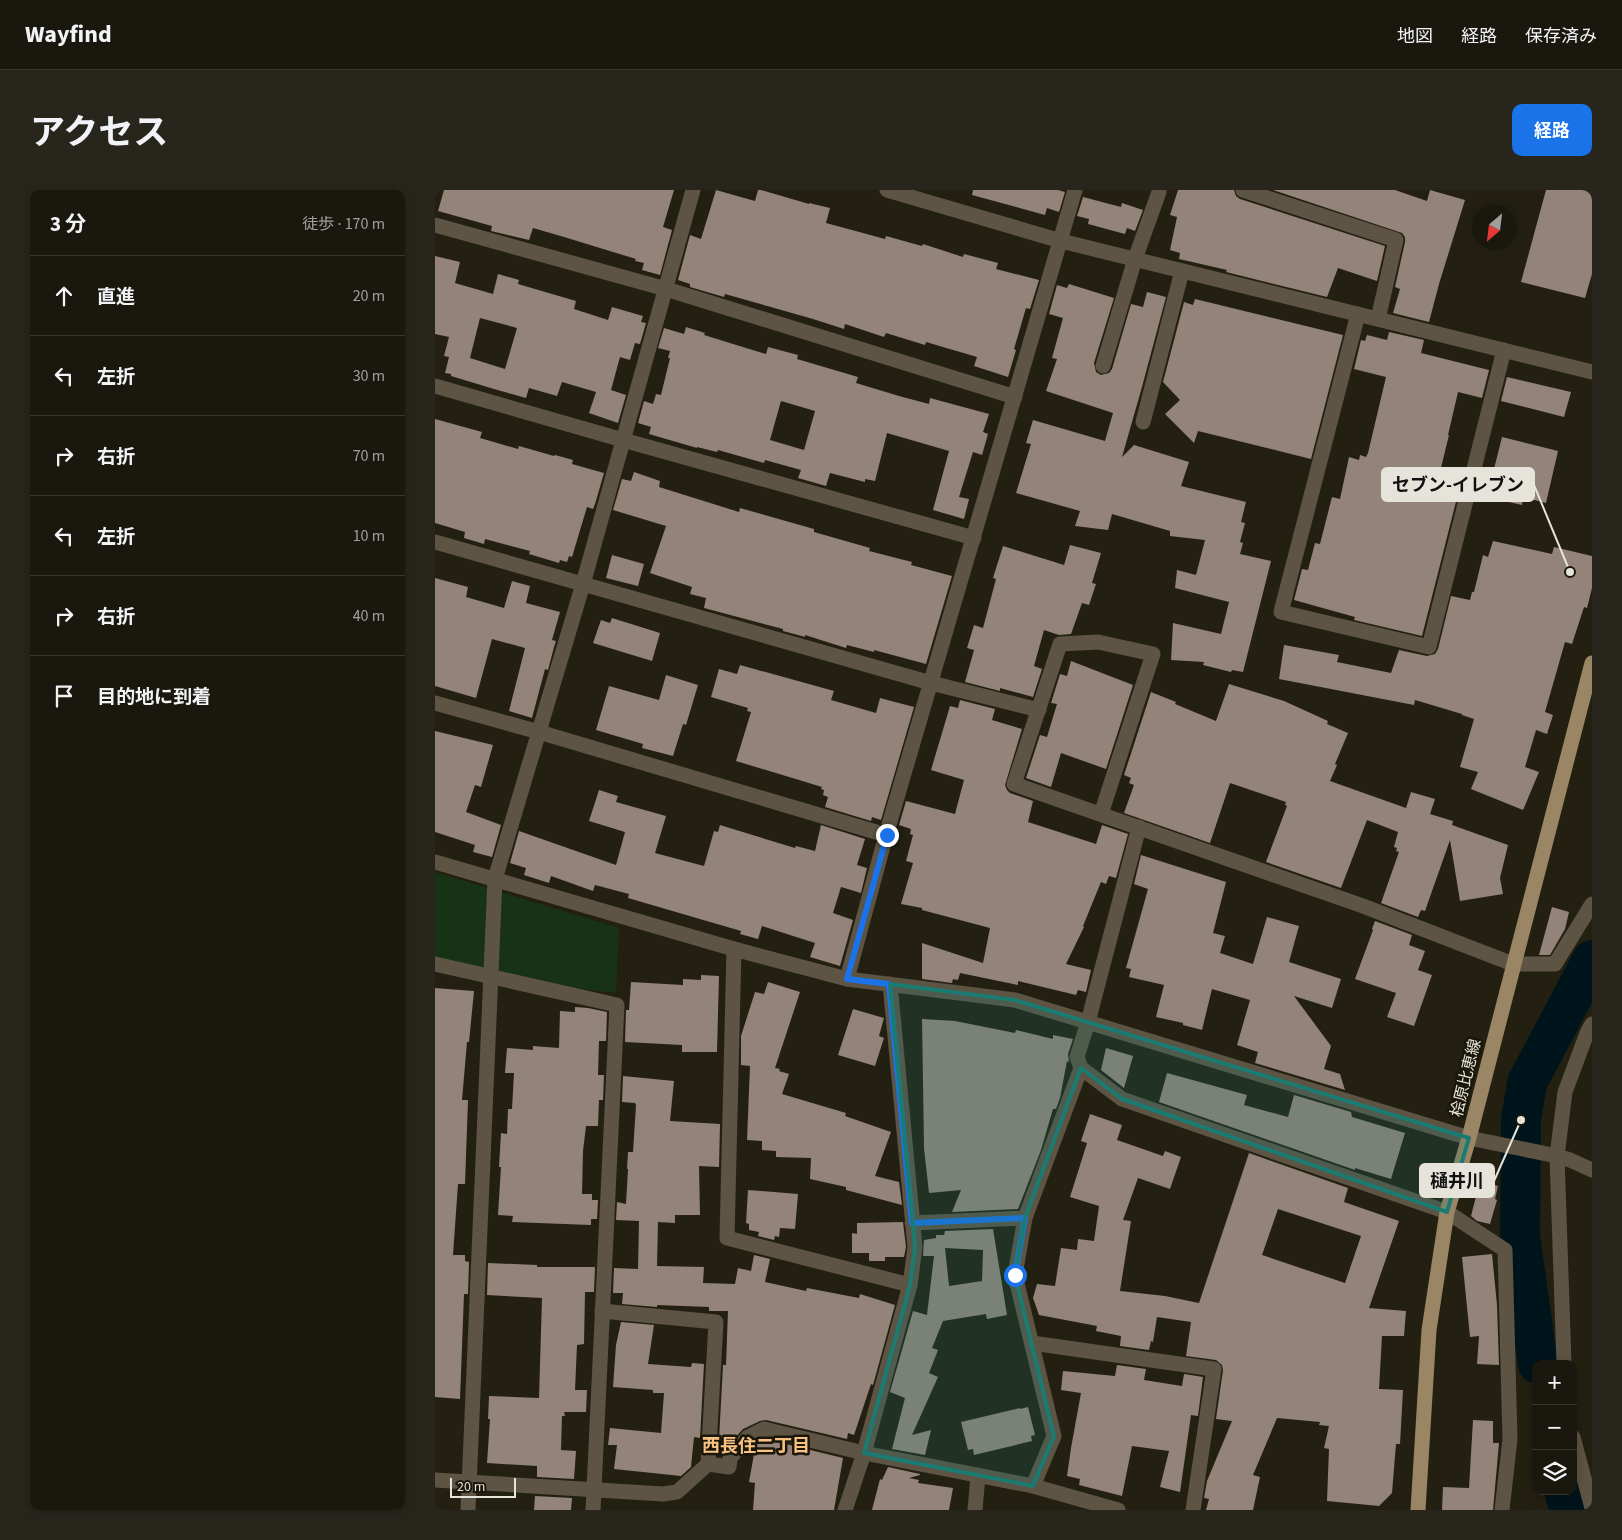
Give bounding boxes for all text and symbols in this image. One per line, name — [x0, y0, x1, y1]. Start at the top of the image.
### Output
text: Wayfind — [25, 17, 112, 52]
text: 地図 — [1397, 24, 1433, 49]
text: 経路 — [1461, 24, 1497, 49]
text: 保存済み — [1525, 24, 1597, 49]
button: 経路 — [1512, 104, 1592, 156]
text: アクセス — [30, 108, 168, 158]
north arrow — [1472, 205, 1517, 250]
text: 3 分 — [50, 209, 86, 239]
text: 徒歩 · 170 m — [302, 213, 385, 235]
icon: ahead — [50, 282, 78, 310]
text: 直進 — [97, 284, 135, 311]
text: 20 m — [353, 285, 385, 307]
icon: left — [50, 362, 78, 390]
text: 左折 — [97, 364, 135, 391]
text: 30 m — [353, 365, 385, 387]
icon: right — [50, 442, 78, 470]
text: 右折 — [97, 444, 135, 471]
text: 70 m — [353, 445, 385, 467]
callout: セブン-イレブン — [1382, 468, 1534, 501]
text: セブン-イレブン — [1392, 473, 1524, 498]
icon: left — [50, 522, 78, 550]
text: 左折 — [97, 524, 135, 551]
text: 10 m — [353, 525, 385, 547]
icon: right — [50, 602, 78, 630]
text: 右折 — [97, 604, 135, 631]
text: 40 m — [353, 605, 385, 627]
icon: arrive — [50, 682, 78, 710]
text: 目的地に到着 — [97, 684, 211, 711]
route end — [876, 824, 899, 847]
street label: 桧原比恵線 — [1446, 1037, 1486, 1119]
callout: 樋井川 — [1420, 1164, 1494, 1197]
text: 樋井川 — [1430, 1169, 1484, 1194]
route start — [1004, 1264, 1027, 1287]
map controls — [1532, 1360, 1577, 1495]
button: + — [1532, 1360, 1577, 1405]
button: − — [1532, 1405, 1577, 1450]
district label: 西長住二丁目 — [702, 1434, 810, 1459]
button: layers — [1532, 1450, 1577, 1495]
scale bar — [450, 1475, 516, 1498]
text: 20 m — [457, 1477, 485, 1497]

